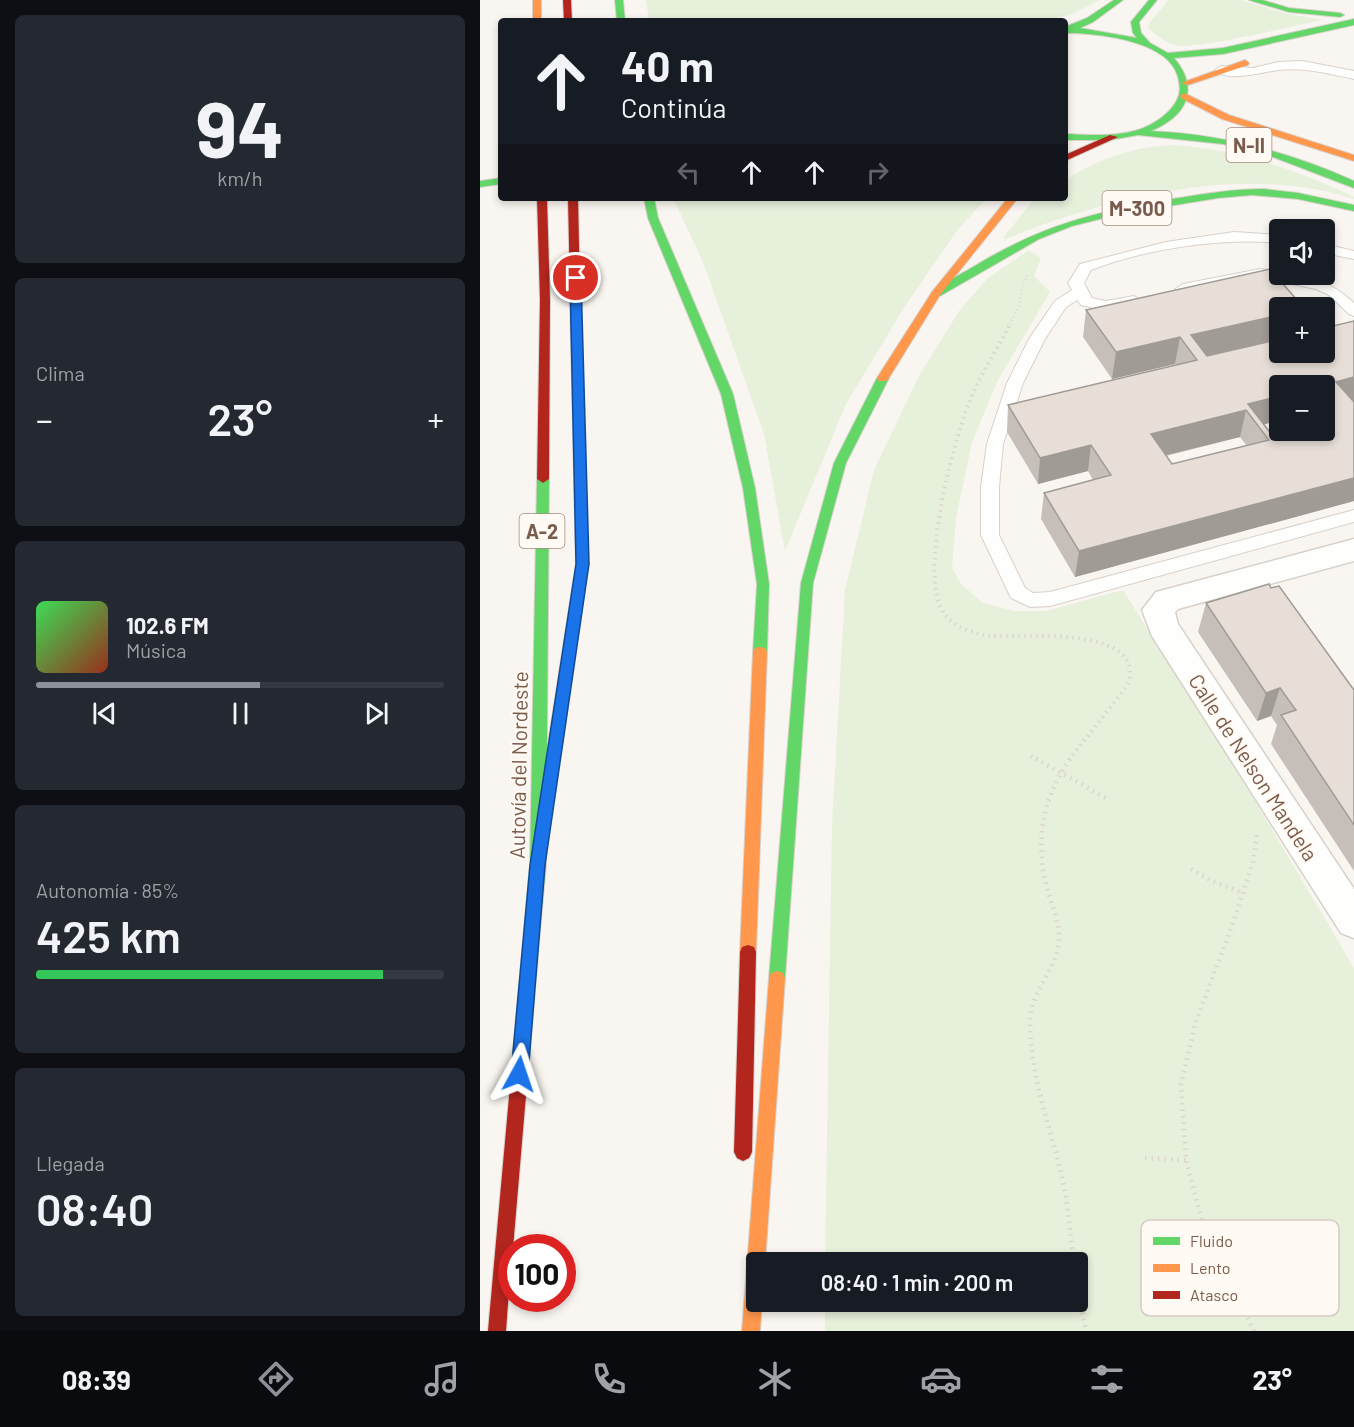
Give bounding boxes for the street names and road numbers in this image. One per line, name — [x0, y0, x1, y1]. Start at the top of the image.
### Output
road number: N-II — [1226, 128, 1272, 162]
road number: M-300 — [1102, 191, 1172, 225]
road number: A-2 — [520, 514, 564, 548]
street label: Calle de Nelson Mandela — [1184, 669, 1324, 865]
street label: Autovía del Nordeste — [504, 671, 532, 859]

